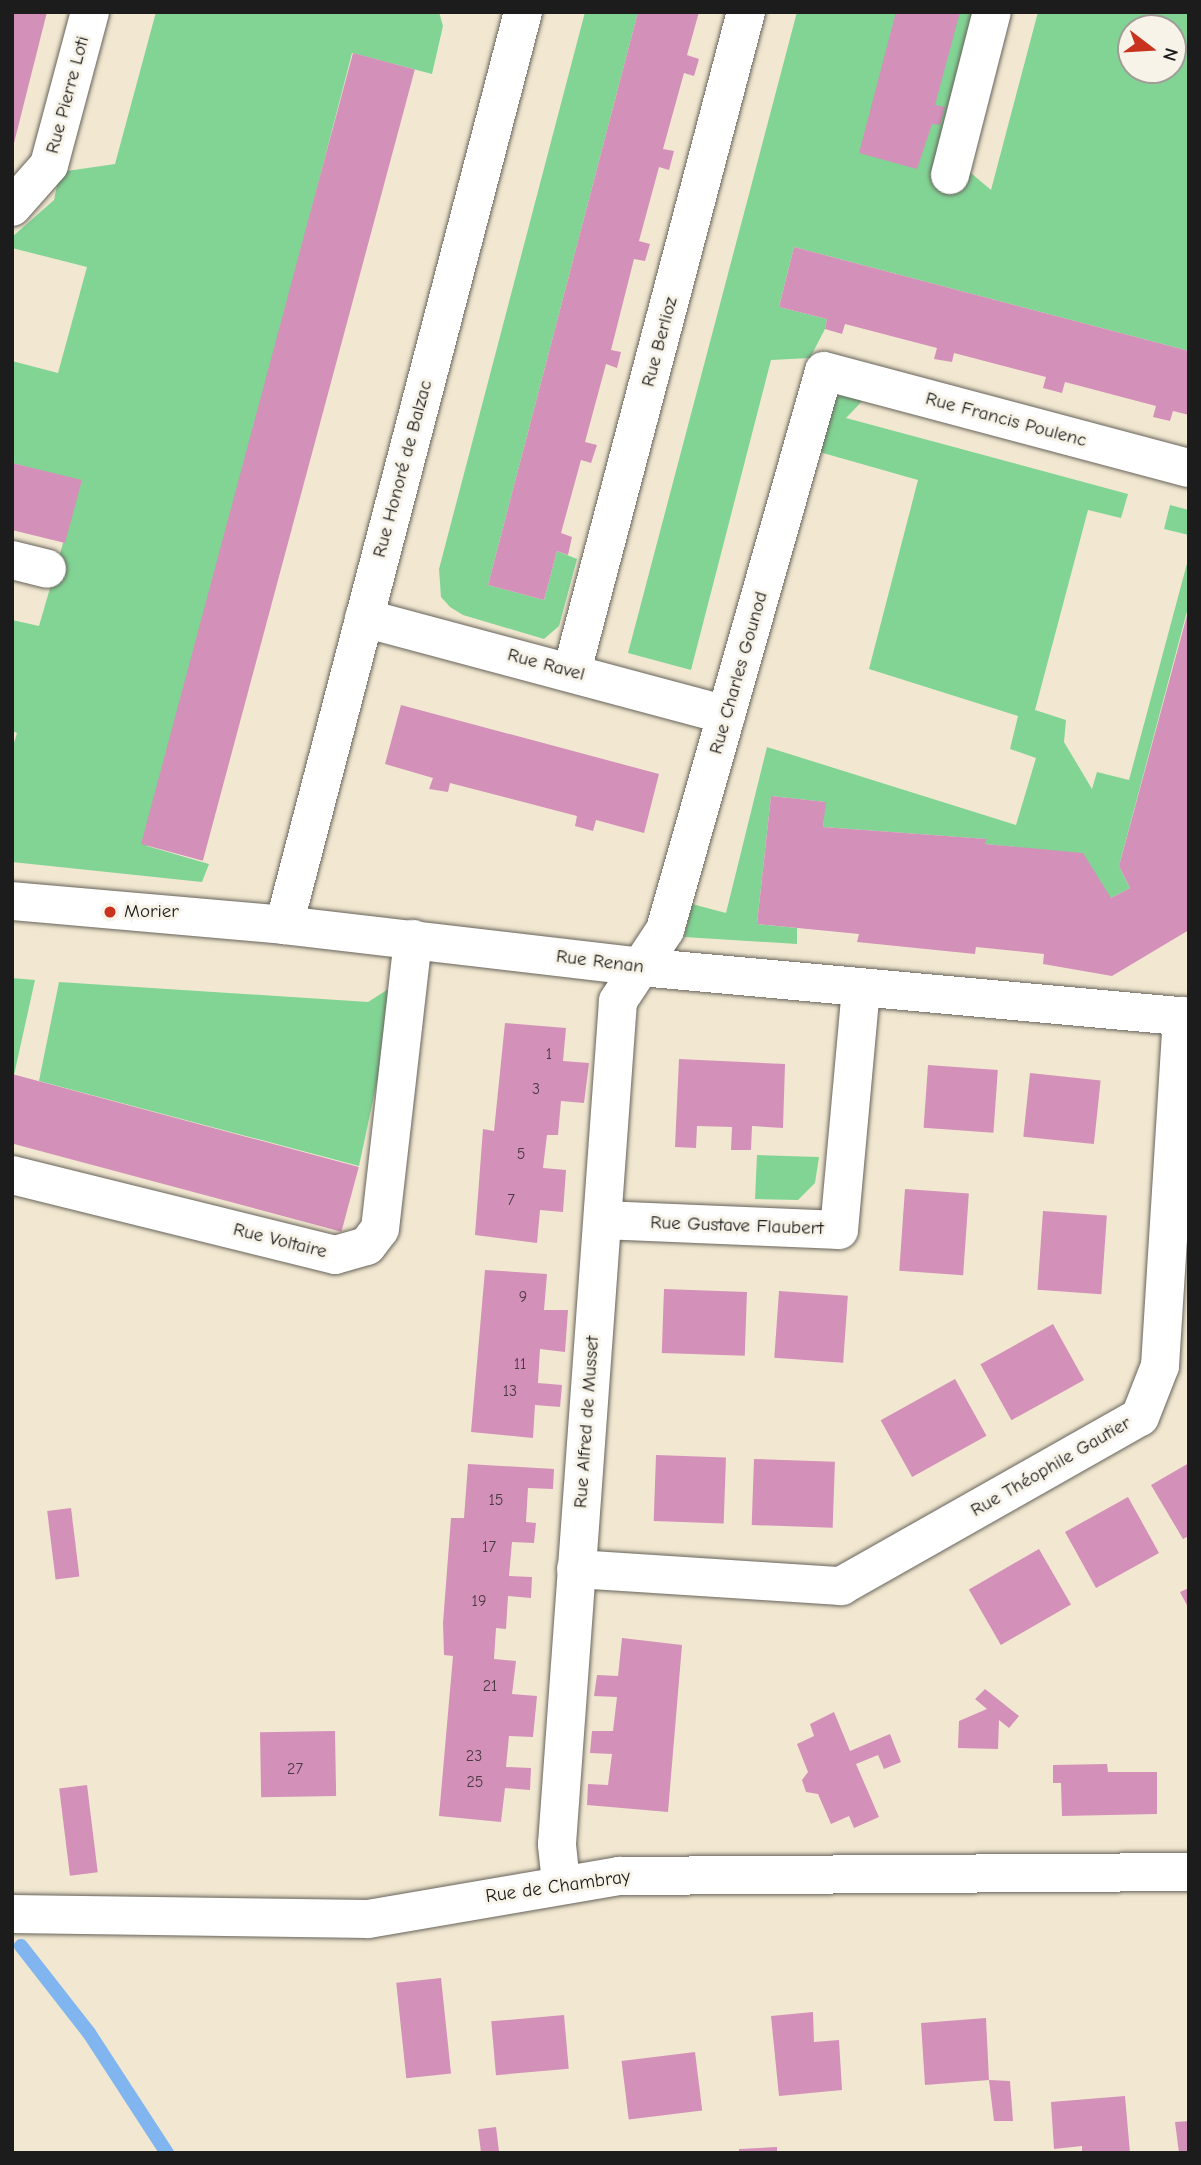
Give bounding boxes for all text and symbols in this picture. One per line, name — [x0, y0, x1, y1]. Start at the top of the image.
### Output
north arrow — [1117, 14, 1187, 84]
street label: Rue Pierre Loti — [41, 34, 95, 156]
text: N — [1158, 45, 1183, 64]
street label: Rue Berlioz — [637, 295, 683, 389]
street label: Rue Honoré de Balzac — [368, 378, 438, 560]
street label: Rue Francis Poulenc — [923, 388, 1089, 452]
street label: Rue Charles Gounod — [705, 589, 773, 757]
street label: Rue Ravel — [505, 644, 587, 686]
place label: Morier — [124, 901, 179, 923]
marker: Morier — [102, 904, 118, 920]
street label: Rue Renan — [555, 945, 645, 979]
house number: 1 — [546, 1044, 552, 1064]
house number: 3 — [532, 1079, 540, 1099]
house number: 5 — [517, 1144, 525, 1164]
house number: 7 — [507, 1190, 515, 1210]
street label: Rue Gustave Flaubert — [650, 1212, 824, 1240]
street label: Rue Voltaire — [231, 1218, 329, 1264]
house number: 9 — [519, 1287, 527, 1307]
street label: Rue Alfred de Musset — [570, 1335, 604, 1509]
house number: 11 — [514, 1354, 526, 1374]
house number: 13 — [503, 1381, 517, 1401]
street label: Rue Théophile Gautier — [967, 1412, 1135, 1522]
house number: 15 — [488, 1490, 504, 1510]
house number: 17 — [482, 1537, 496, 1557]
house number: 19 — [472, 1591, 486, 1611]
house number: 21 — [483, 1676, 497, 1696]
house number: 23 — [466, 1746, 482, 1766]
house number: 27 — [287, 1759, 303, 1779]
house number: 25 — [466, 1772, 484, 1792]
street label: Rue de Chambray — [484, 1866, 632, 1908]

